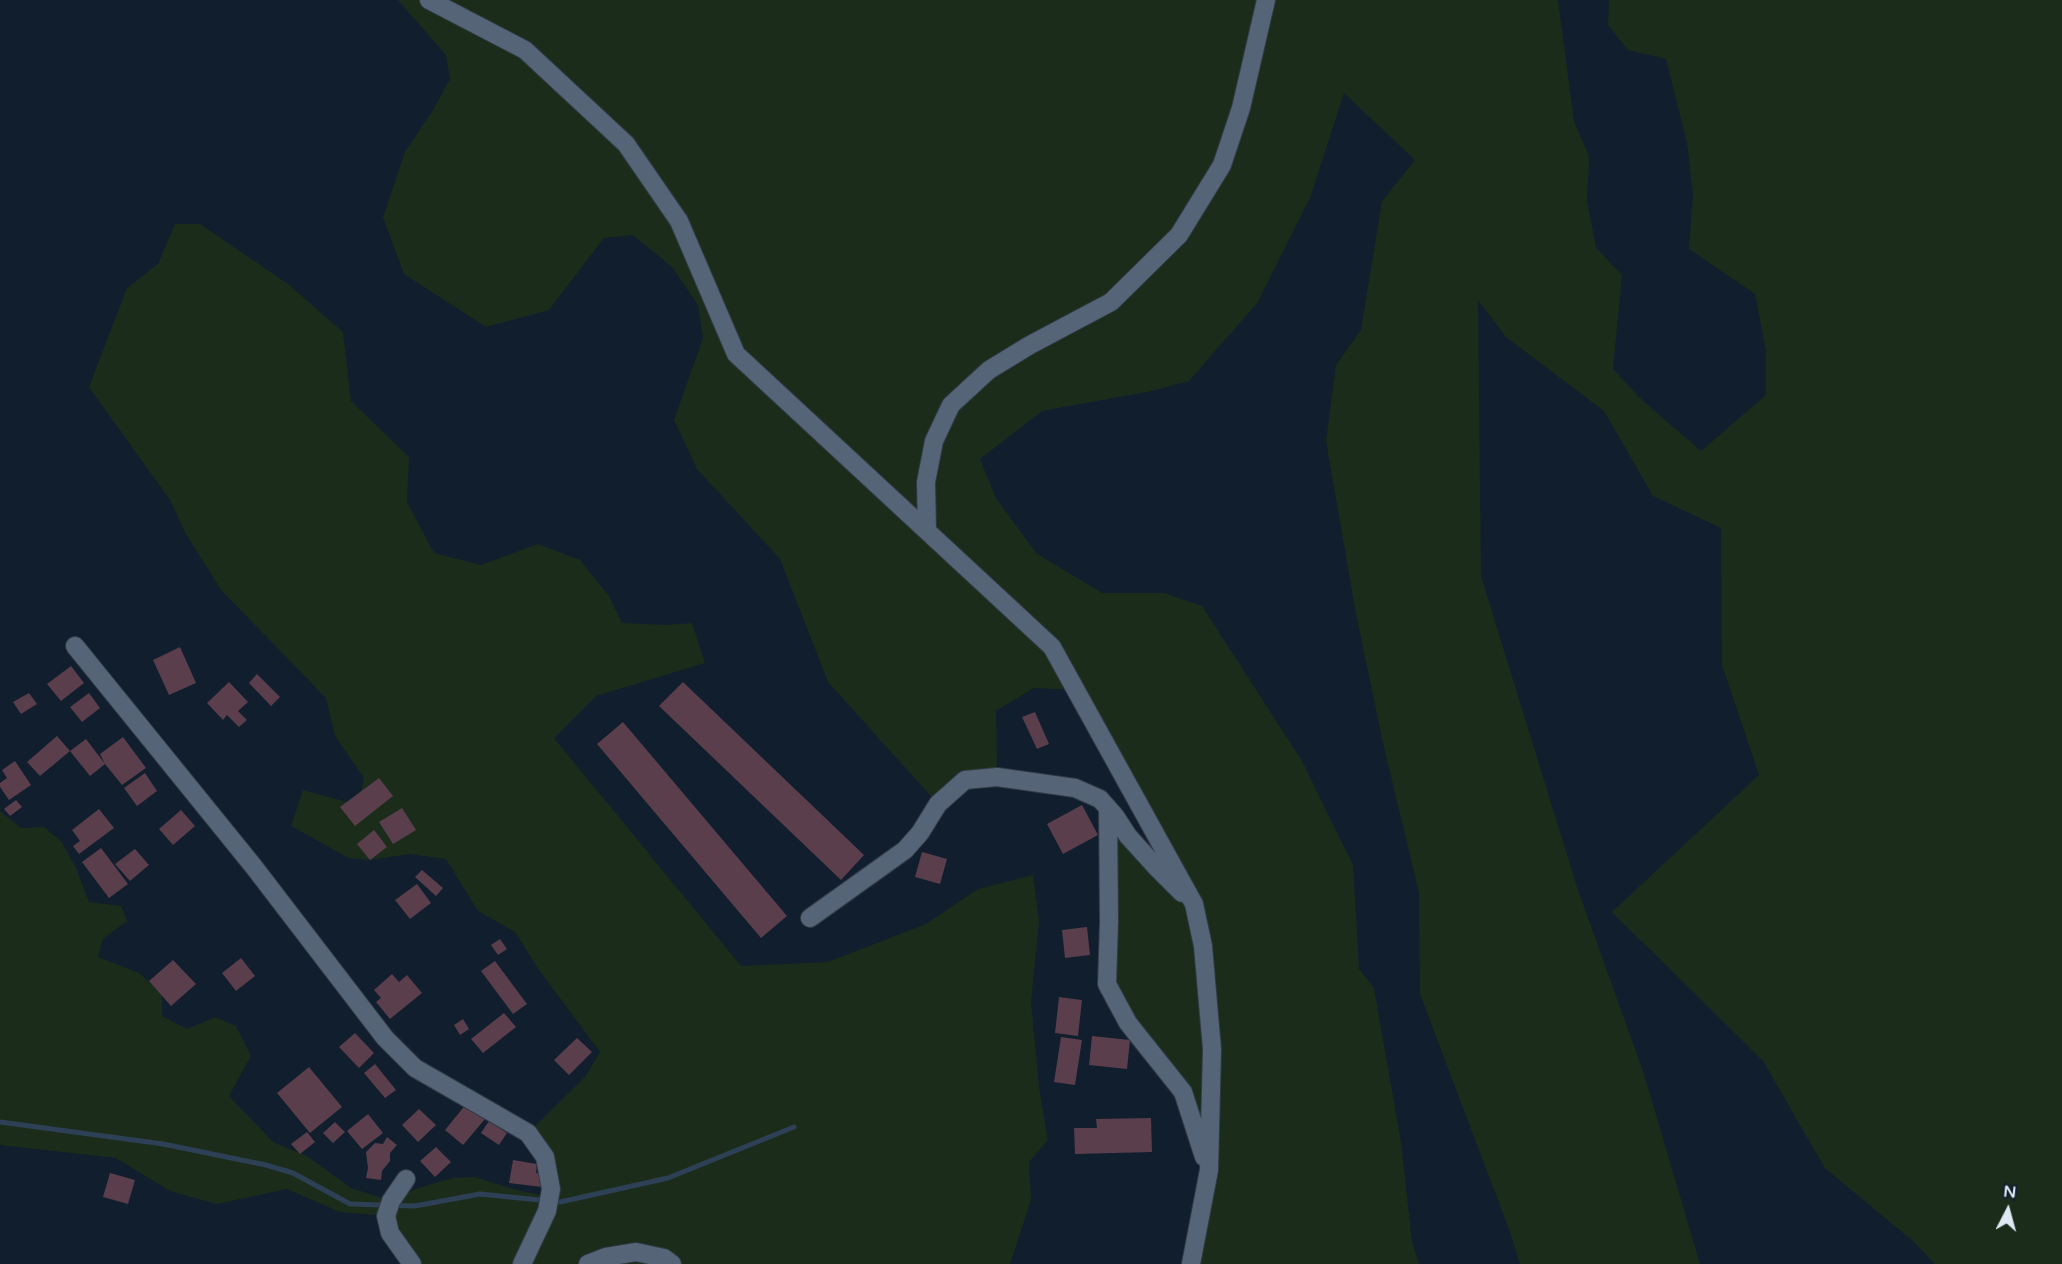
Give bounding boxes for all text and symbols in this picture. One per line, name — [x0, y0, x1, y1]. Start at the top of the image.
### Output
north arrow — [1978, 1180, 2038, 1240]
text: N — [2002, 1181, 2017, 1203]

